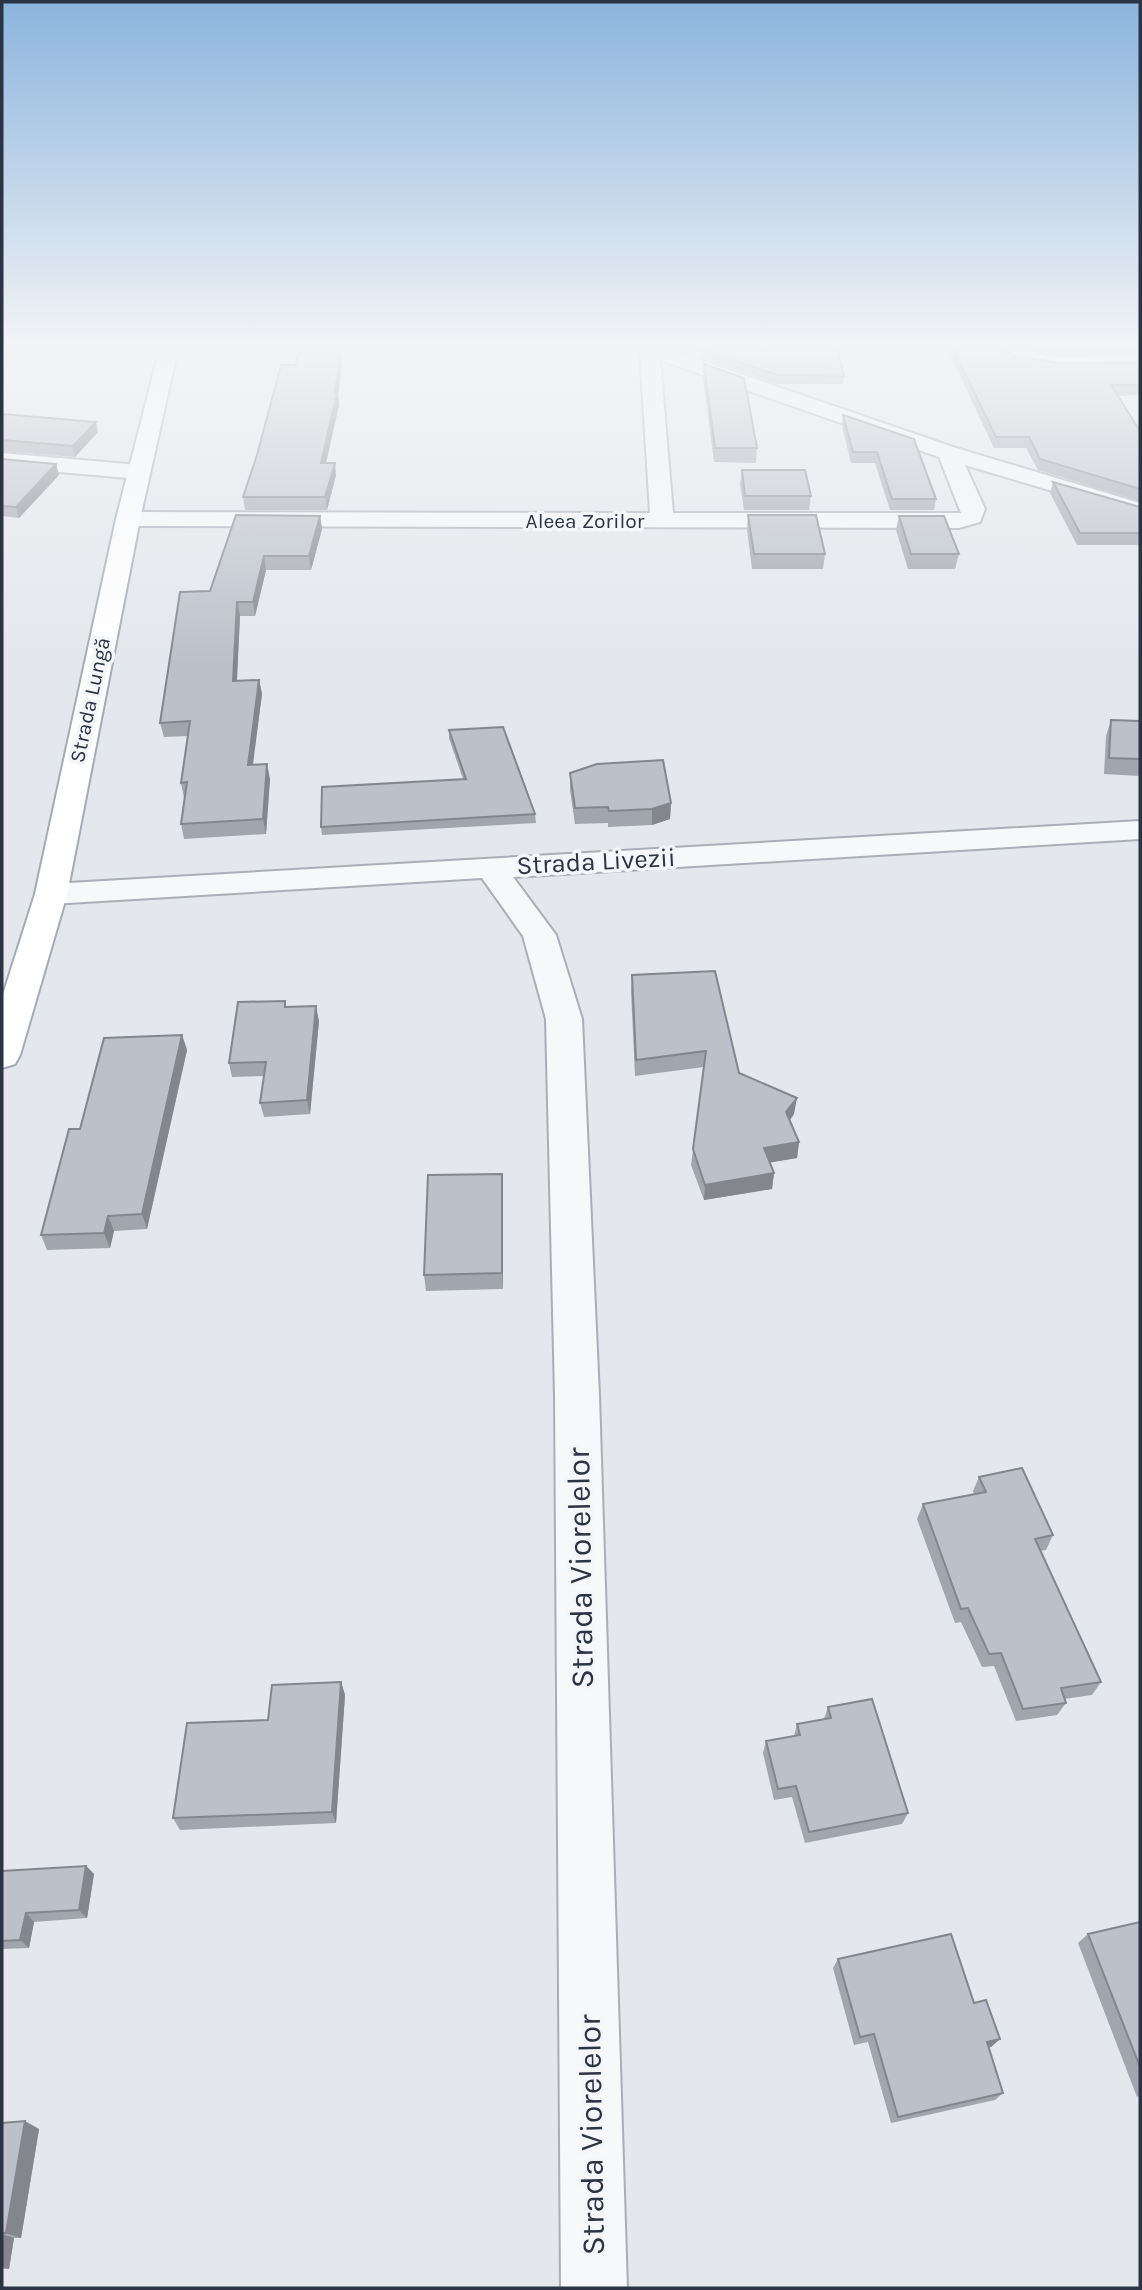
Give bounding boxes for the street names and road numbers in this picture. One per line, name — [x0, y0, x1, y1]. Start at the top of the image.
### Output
street label: Aleea Zorilor — [526, 509, 645, 533]
street label: Strada Lungă — [65, 635, 115, 765]
street label: Strada Livezii — [516, 842, 676, 881]
street label: Strada Viorelelor — [560, 1447, 601, 1689]
street label: Strada Viorelelor — [571, 2014, 612, 2256]

